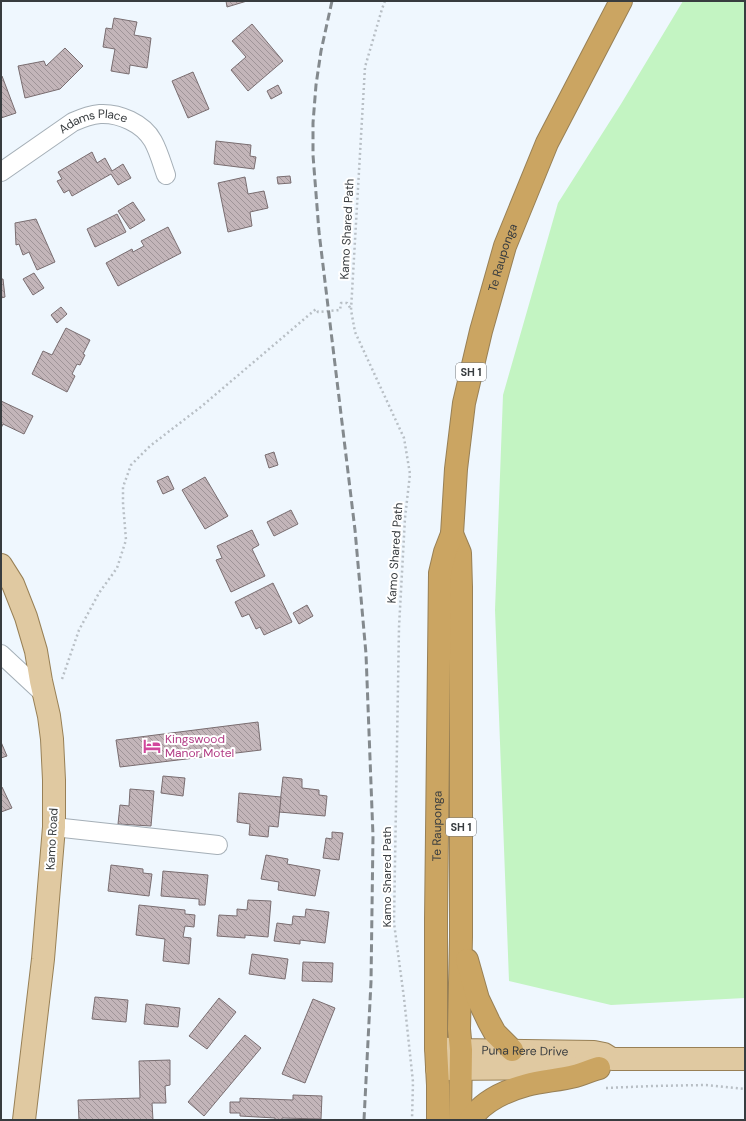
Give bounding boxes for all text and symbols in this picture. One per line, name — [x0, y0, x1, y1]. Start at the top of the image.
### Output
street label: Adams Place — [56, 106, 130, 137]
street label: Kamo Shared Path — [336, 178, 358, 280]
street label: Te Rauponga — [484, 221, 521, 294]
road number: SH 1 — [456, 363, 486, 381]
street label: Kamo Shared Path — [383, 502, 407, 604]
place label: Kingswood Manor Motel — [165, 731, 234, 761]
hotel icon: Kingswood Manor Motel — [142, 736, 162, 756]
street label: Te Rauponga — [429, 791, 445, 862]
street label: Kamo Road — [42, 808, 62, 870]
road number: SH 1 — [446, 818, 476, 836]
street label: Kamo Shared Path — [379, 826, 395, 928]
street label: Puna Rere Drive — [481, 1042, 569, 1060]

